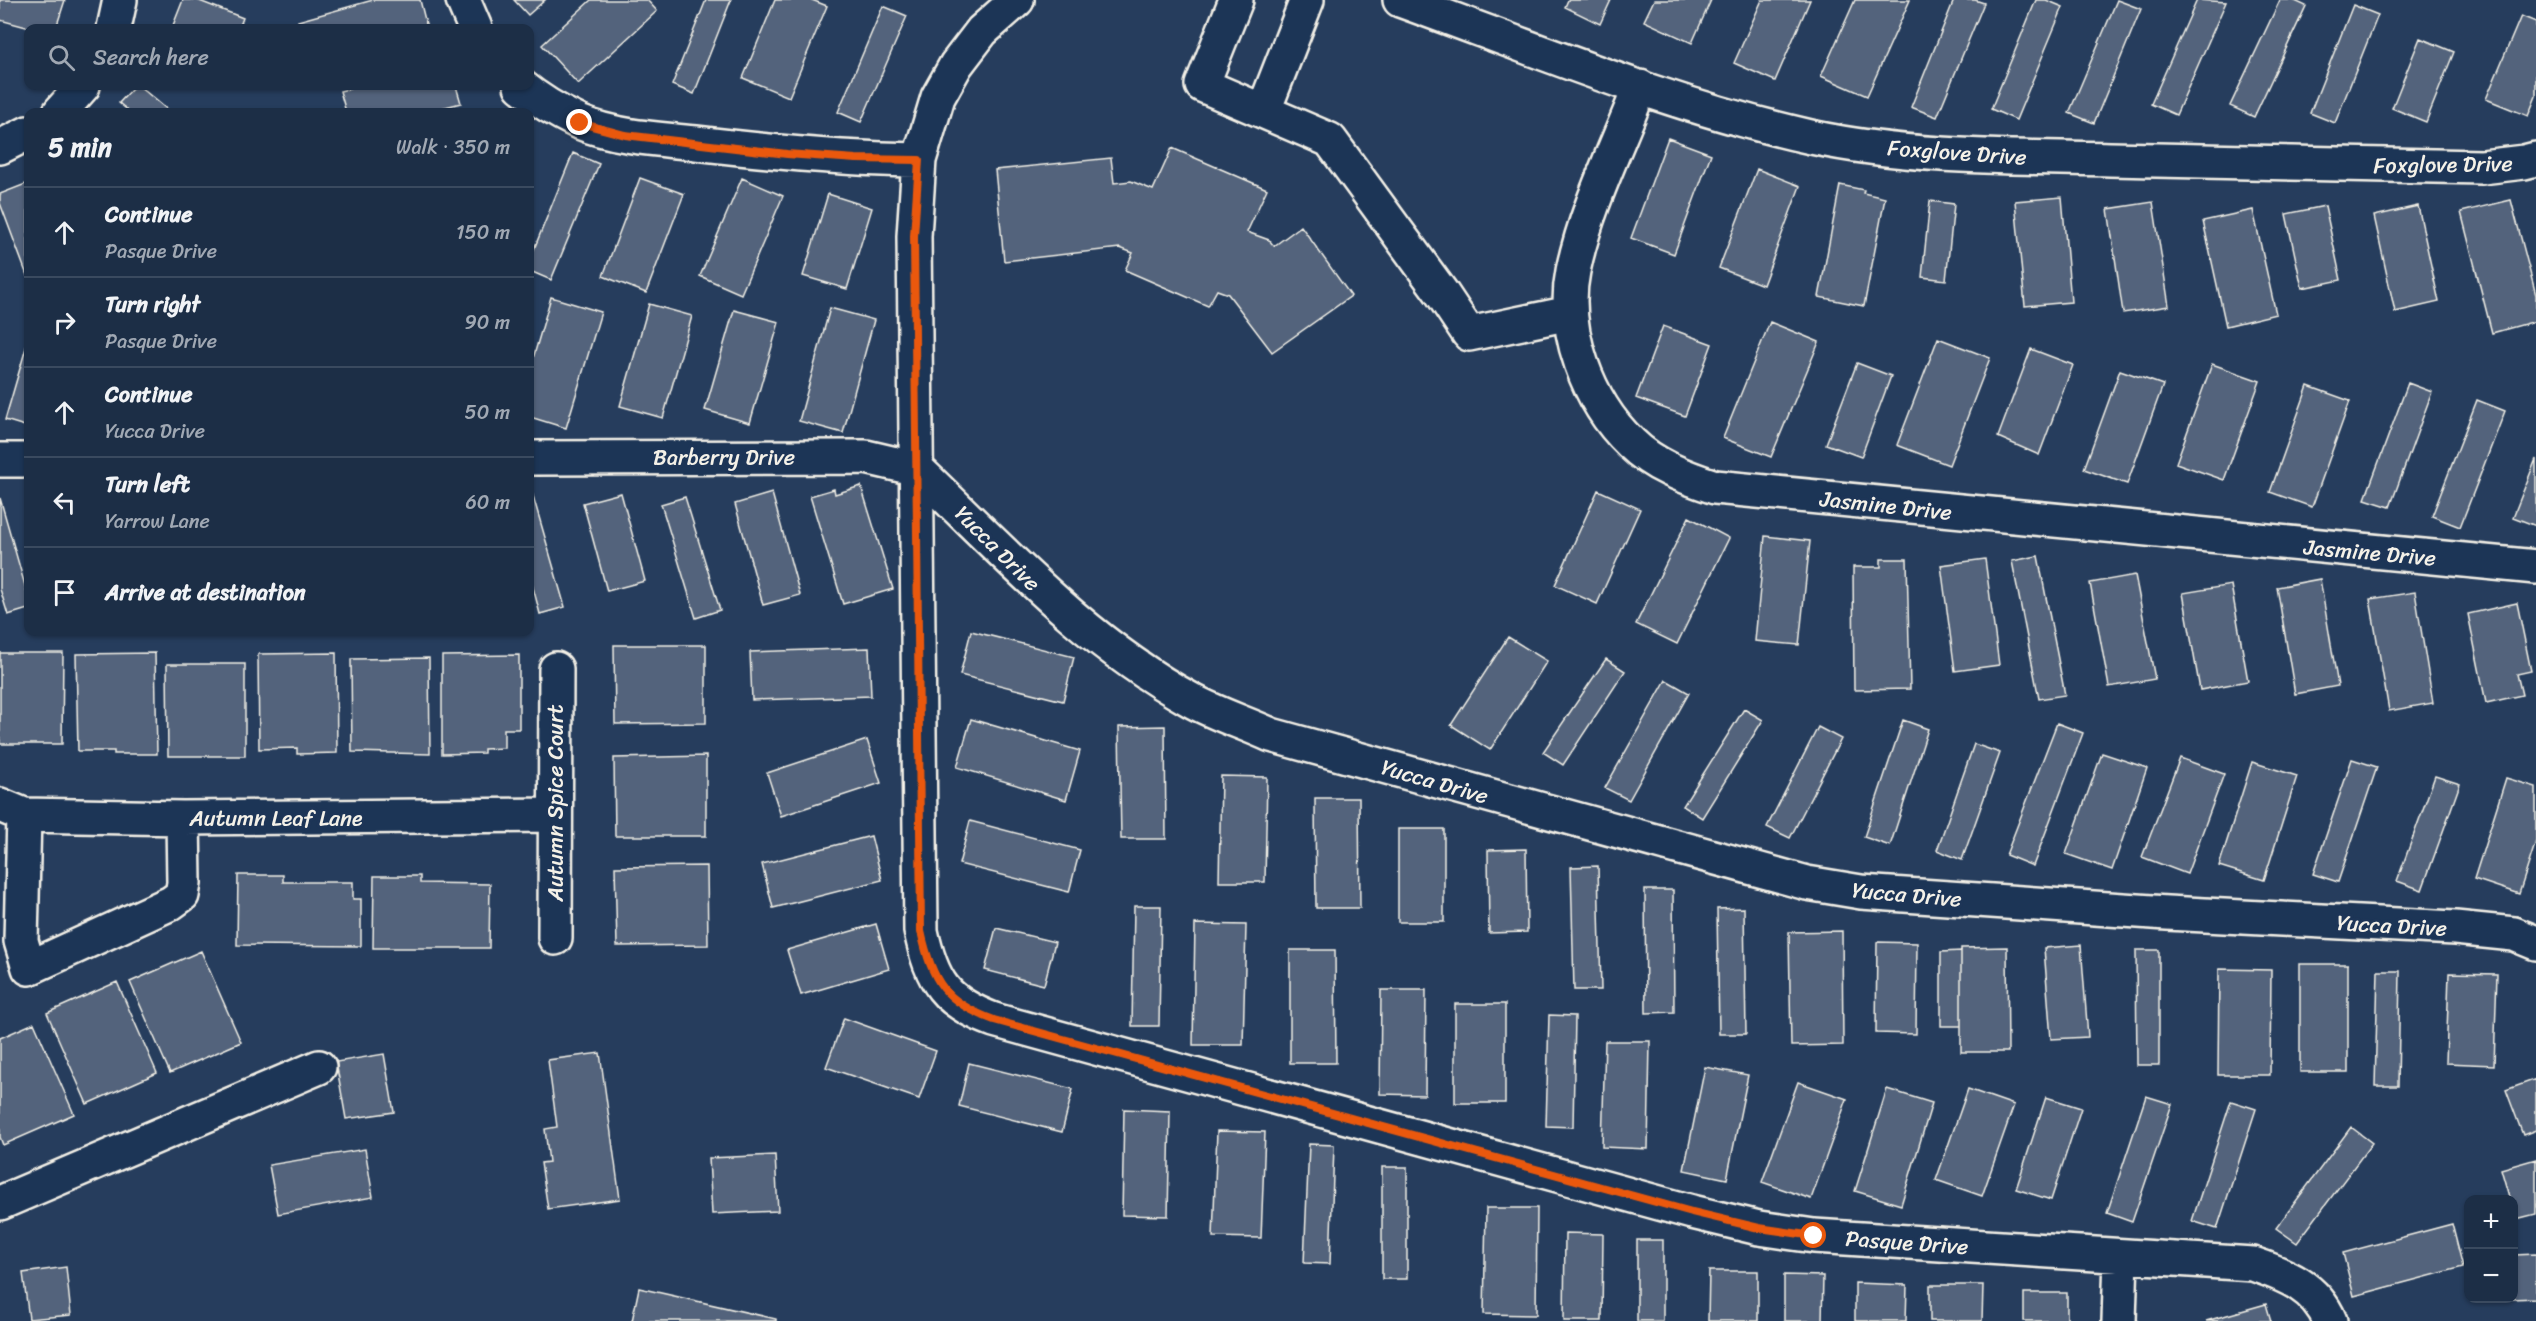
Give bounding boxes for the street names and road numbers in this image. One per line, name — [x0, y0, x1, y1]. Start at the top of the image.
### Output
street label: Foxglove Drive — [1886, 128, 2028, 177]
street label: Foxglove Drive — [2373, 144, 2513, 185]
street label: Barberry Drive — [653, 438, 795, 477]
street label: Jasmine Drive — [1817, 479, 1954, 532]
street label: Yucca Drive — [945, 496, 1050, 601]
street label: Jasmine Drive — [2301, 527, 2438, 578]
street label: Autumn Spice Court — [536, 704, 575, 903]
street label: Yucca Drive — [1377, 748, 1493, 815]
street label: Autumn Leaf Lane — [188, 799, 363, 838]
street label: Yucca Drive — [1850, 870, 1963, 919]
street label: Yucca Drive — [2336, 903, 2448, 948]
street label: Pasque Drive — [1844, 1219, 1970, 1266]

